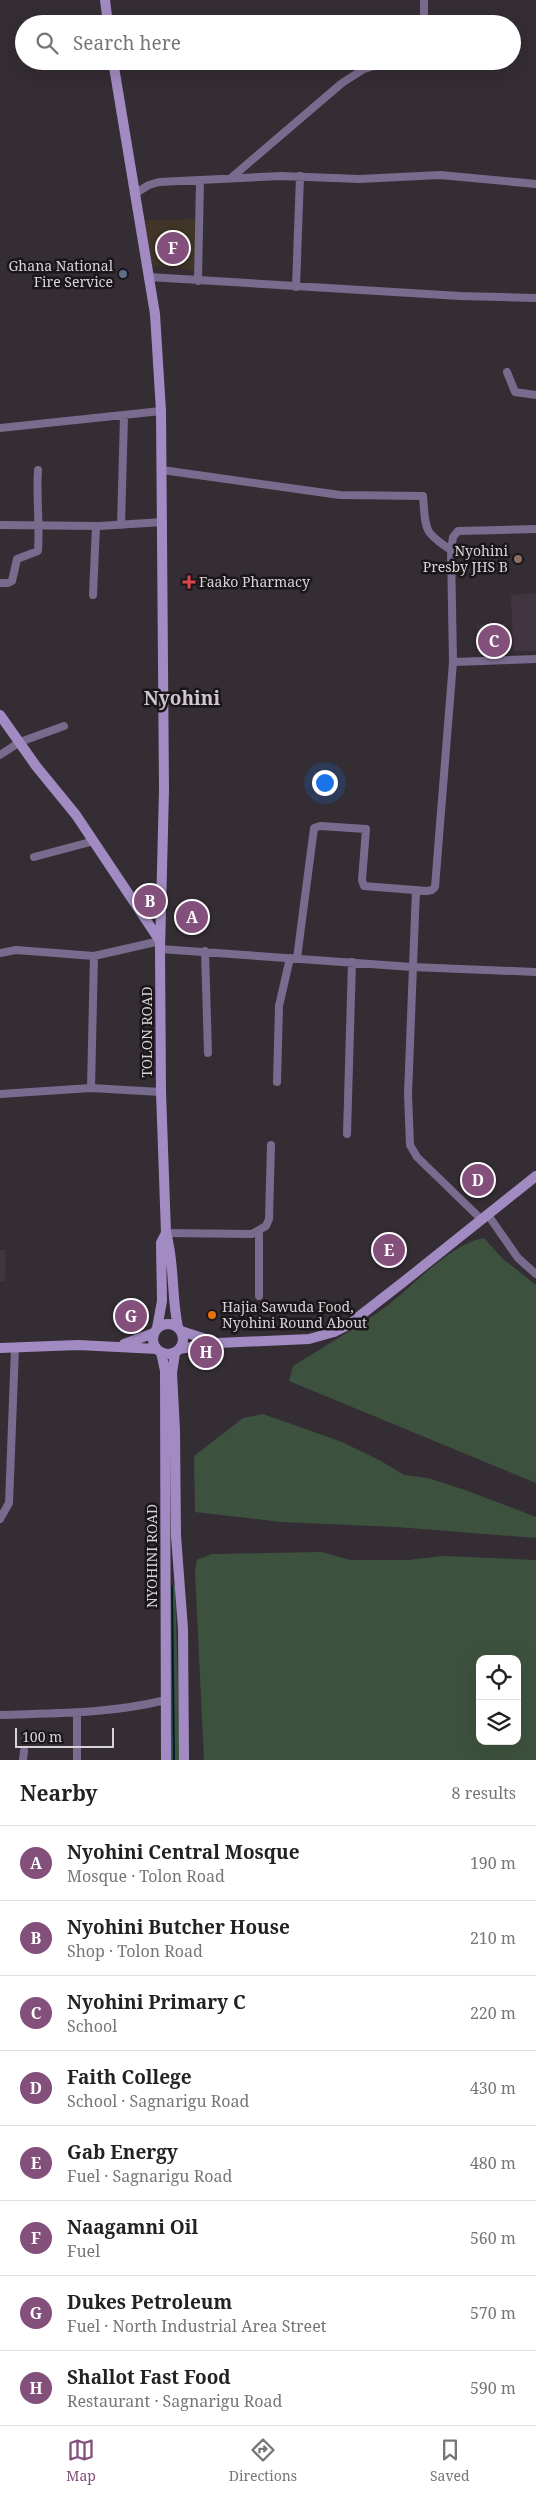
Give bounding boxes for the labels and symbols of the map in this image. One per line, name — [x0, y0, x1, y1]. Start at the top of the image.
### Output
pin: F — [157, 229, 189, 267]
place label: Ghana National Fire Service — [8, 256, 114, 291]
marker: Ghana National Fire Service — [117, 268, 129, 280]
place label: Nyohini Presby JHS B — [423, 541, 509, 576]
marker: Nyohini Presby JHS B — [512, 553, 524, 565]
place label: Faako Pharmacy — [199, 572, 310, 591]
marker: Faako Pharmacy — [183, 576, 195, 588]
pin: C — [478, 622, 510, 660]
district label: Nyohini — [144, 685, 220, 711]
your location — [312, 770, 338, 796]
pin: B — [134, 882, 166, 920]
pin: A — [176, 898, 208, 936]
street label: TOLON ROAD — [137, 986, 156, 1078]
pin: D — [462, 1161, 494, 1199]
pin: E — [373, 1231, 405, 1269]
pin: G — [115, 1297, 147, 1335]
place label: Hajia Sawuda Food, Nyohini Round About — [222, 1297, 367, 1332]
marker: Hajia Sawuda Food, Nyohini Round About — [206, 1309, 218, 1321]
pin: H — [190, 1333, 222, 1371]
street label: NYOHINI ROAD — [142, 1504, 161, 1608]
scale bar — [15, 1725, 114, 1748]

